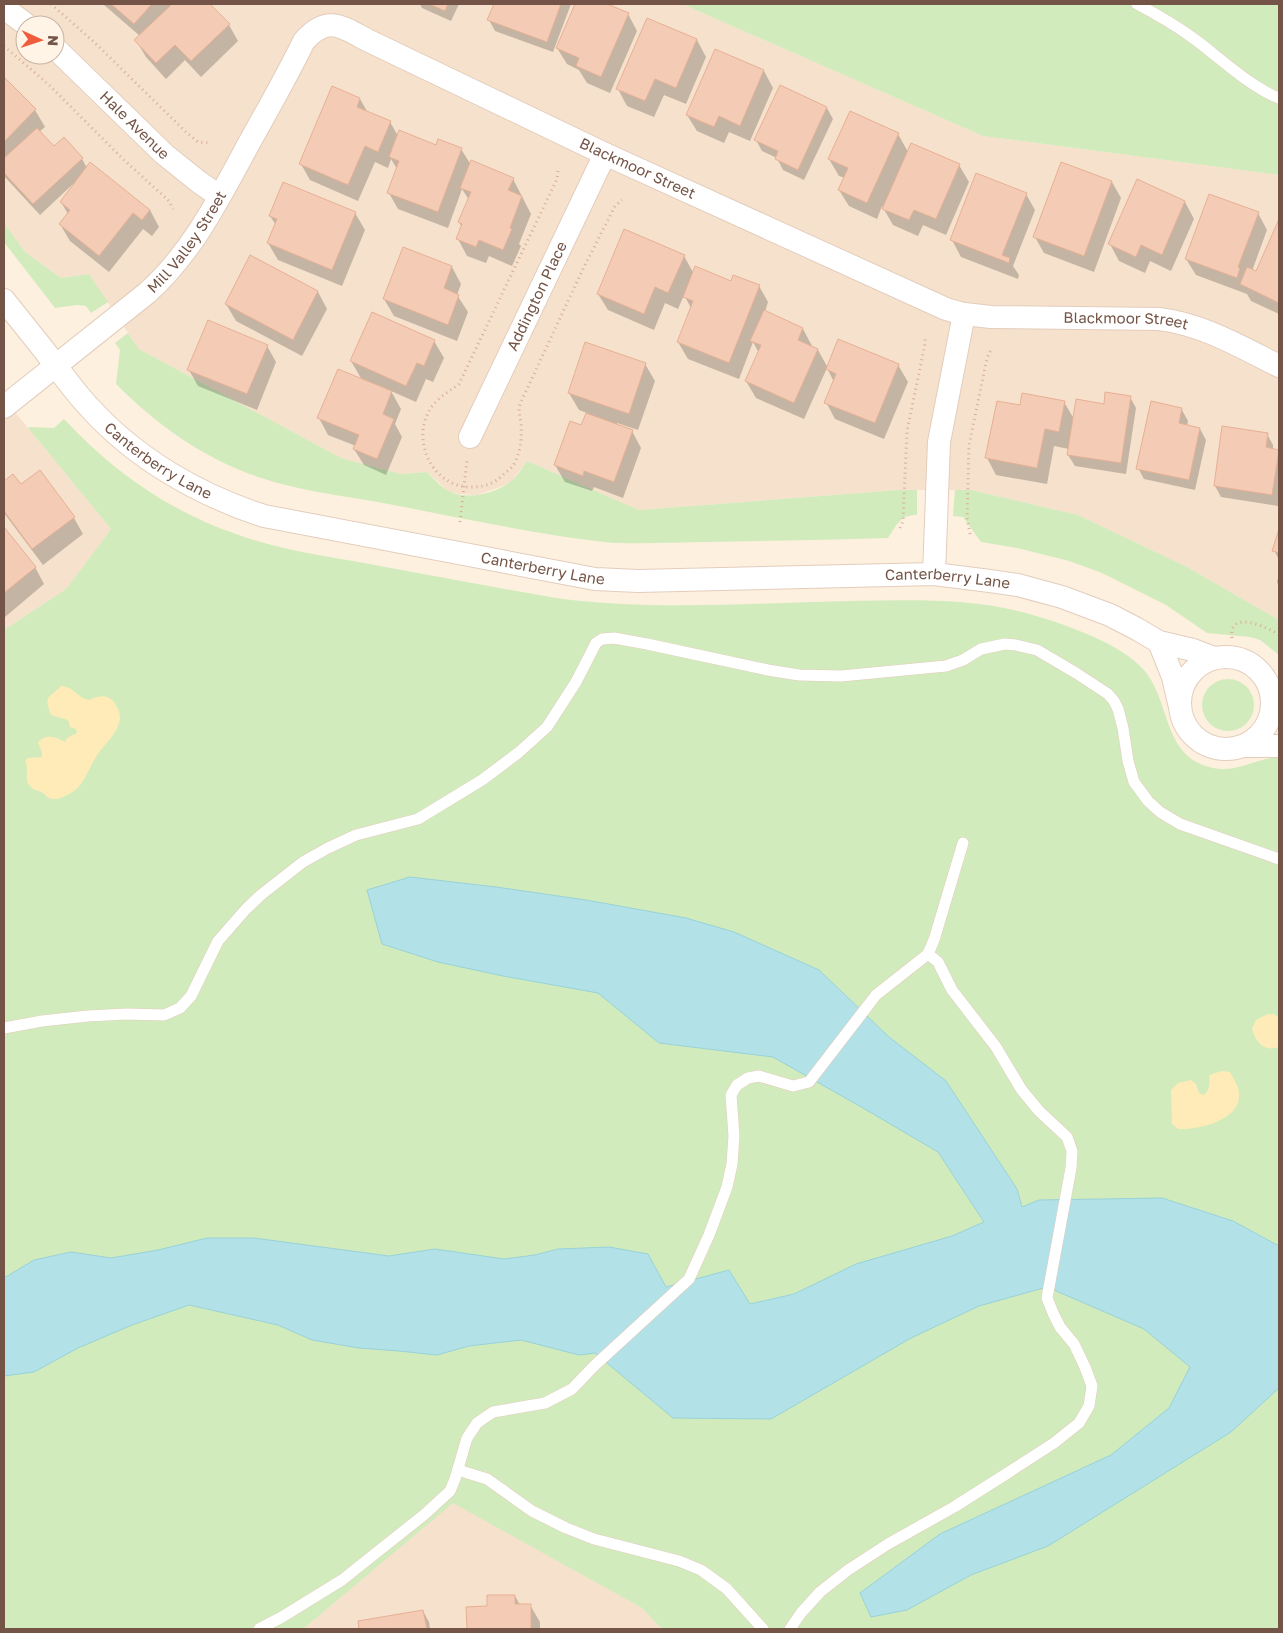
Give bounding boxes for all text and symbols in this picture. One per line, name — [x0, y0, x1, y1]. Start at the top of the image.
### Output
north arrow — [15, 15, 65, 65]
text: N — [45, 35, 62, 46]
street label: Hale Avenue — [97, 87, 174, 163]
street label: Blackmoor Street — [577, 133, 699, 202]
street label: Mill Valley Street — [143, 187, 229, 296]
street label: Addington Place — [503, 238, 570, 353]
street label: Blackmoor Street — [1063, 308, 1191, 333]
street label: Canterberry Lane — [101, 418, 215, 502]
street label: Canterberry Lane — [480, 547, 606, 587]
street label: Canterberry Lane — [885, 564, 1012, 592]

